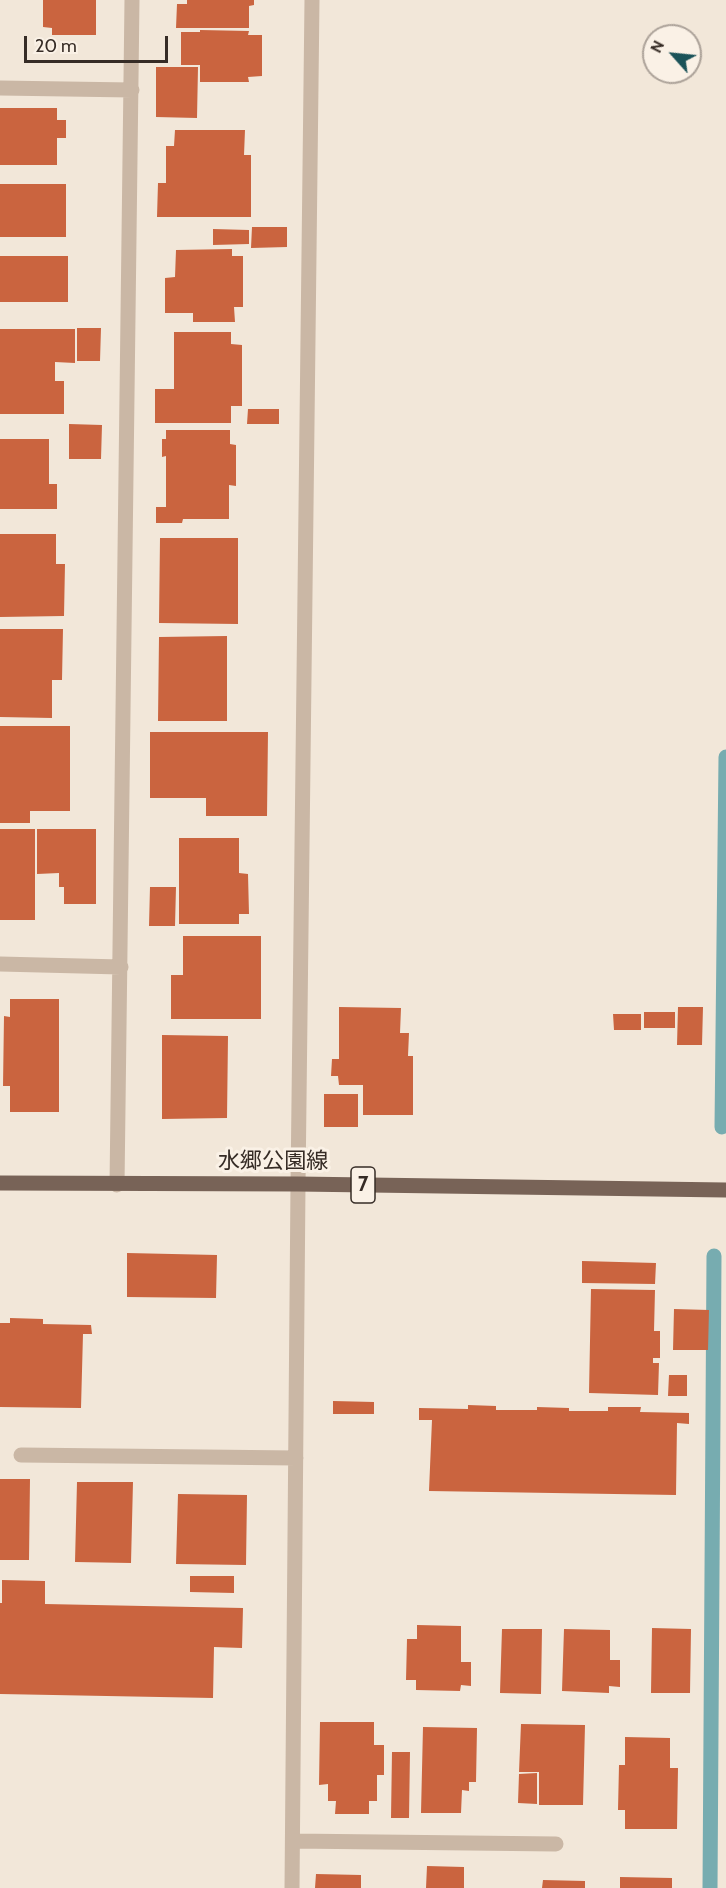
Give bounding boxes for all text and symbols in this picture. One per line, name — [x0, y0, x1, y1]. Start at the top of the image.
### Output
scale bar — [27, 24, 171, 62]
north arrow — [642, 24, 702, 84]
text: 20 m — [35, 35, 77, 57]
text: N — [646, 37, 668, 56]
street label: 水郷公園線 — [218, 1149, 328, 1175]
road number: 7 — [351, 1167, 375, 1203]

